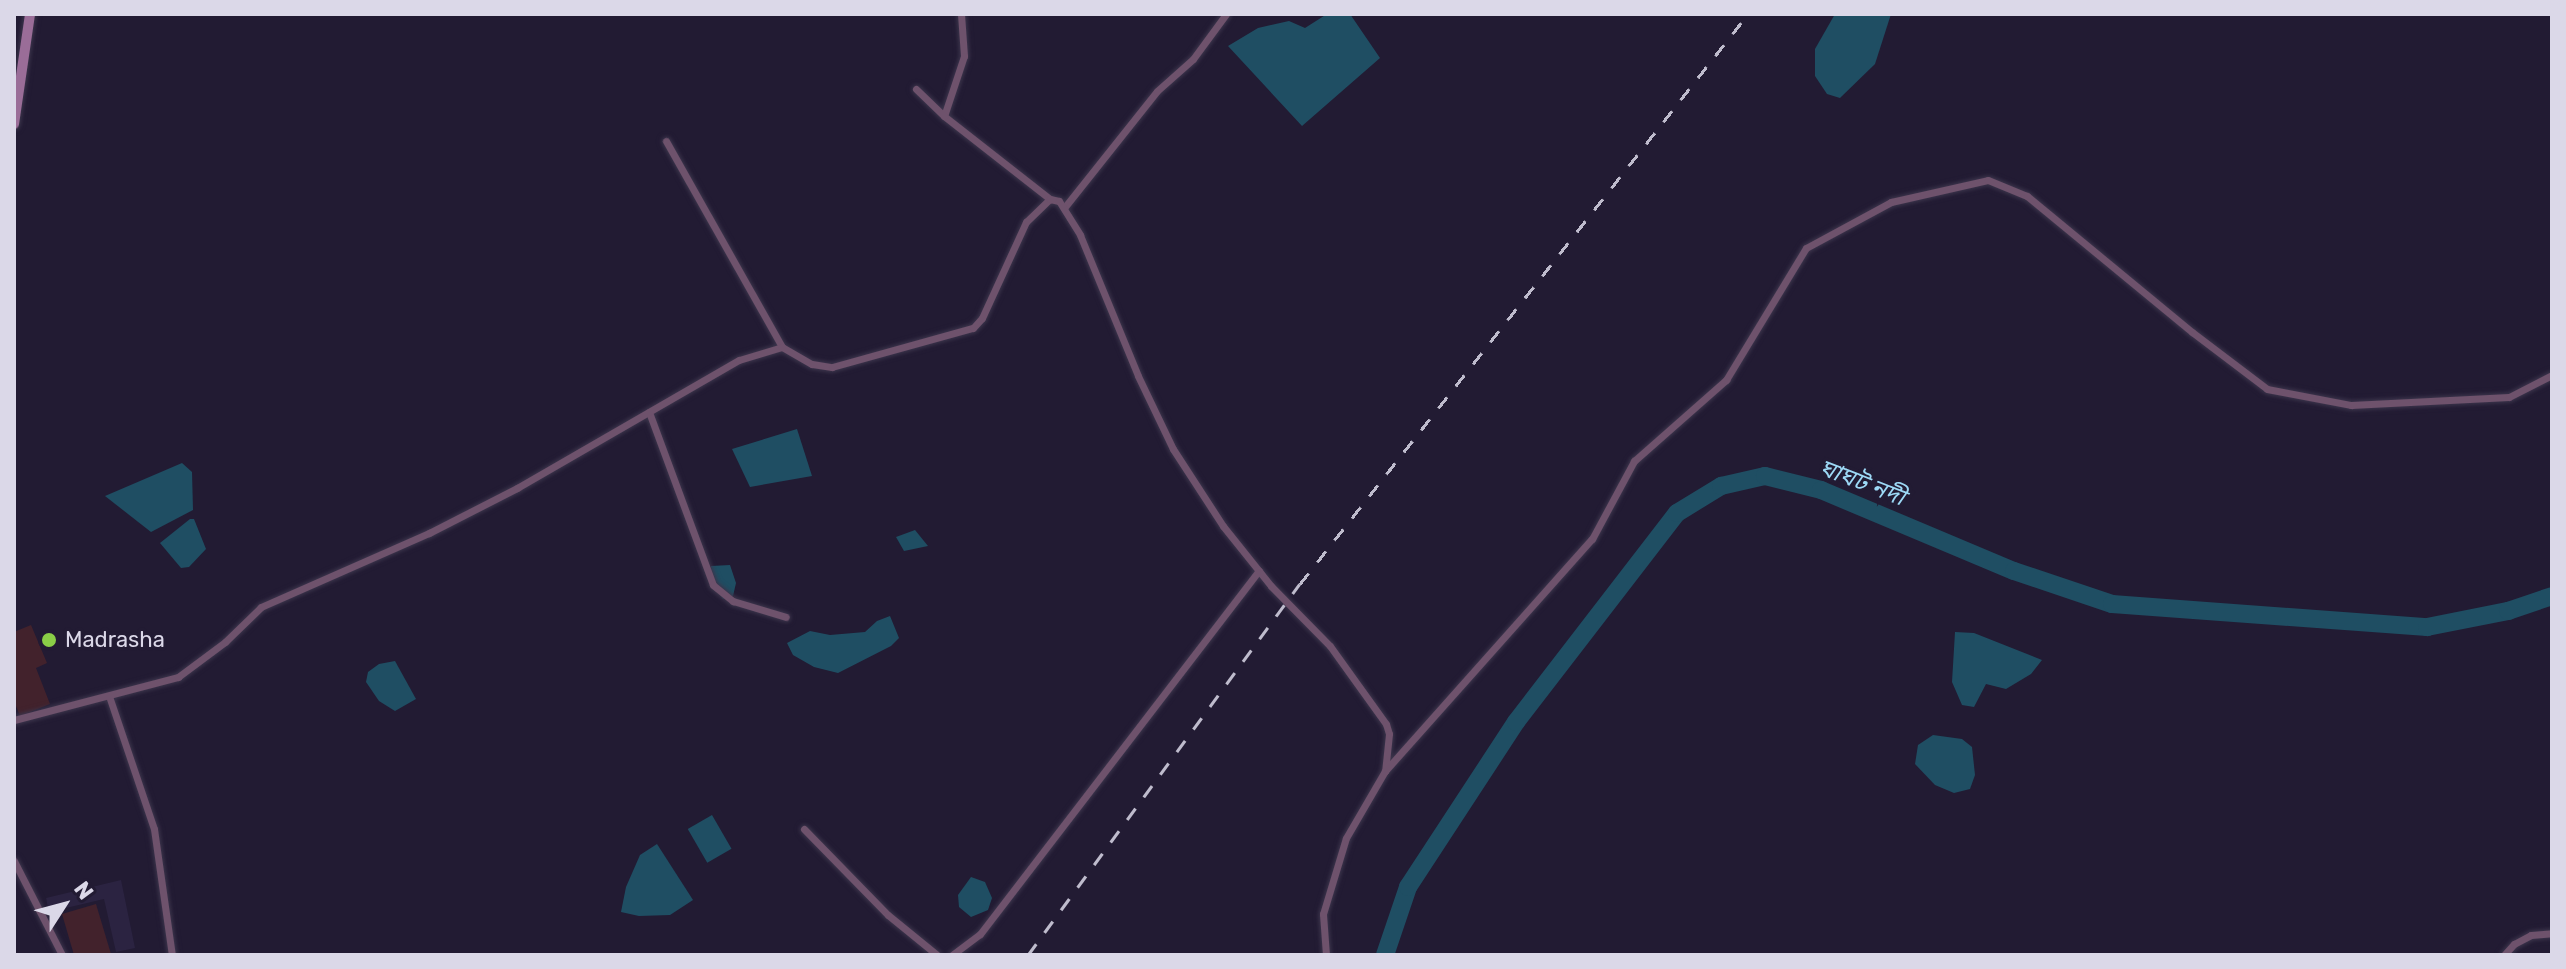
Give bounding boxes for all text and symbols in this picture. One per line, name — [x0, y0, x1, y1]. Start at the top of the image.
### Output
water label: ঘাঘট নদী — [1815, 454, 1909, 512]
place label: Madrasha — [65, 627, 165, 653]
marker: Madrasha — [40, 631, 58, 649]
north arrow — [24, 865, 104, 945]
text: N — [68, 876, 99, 905]

